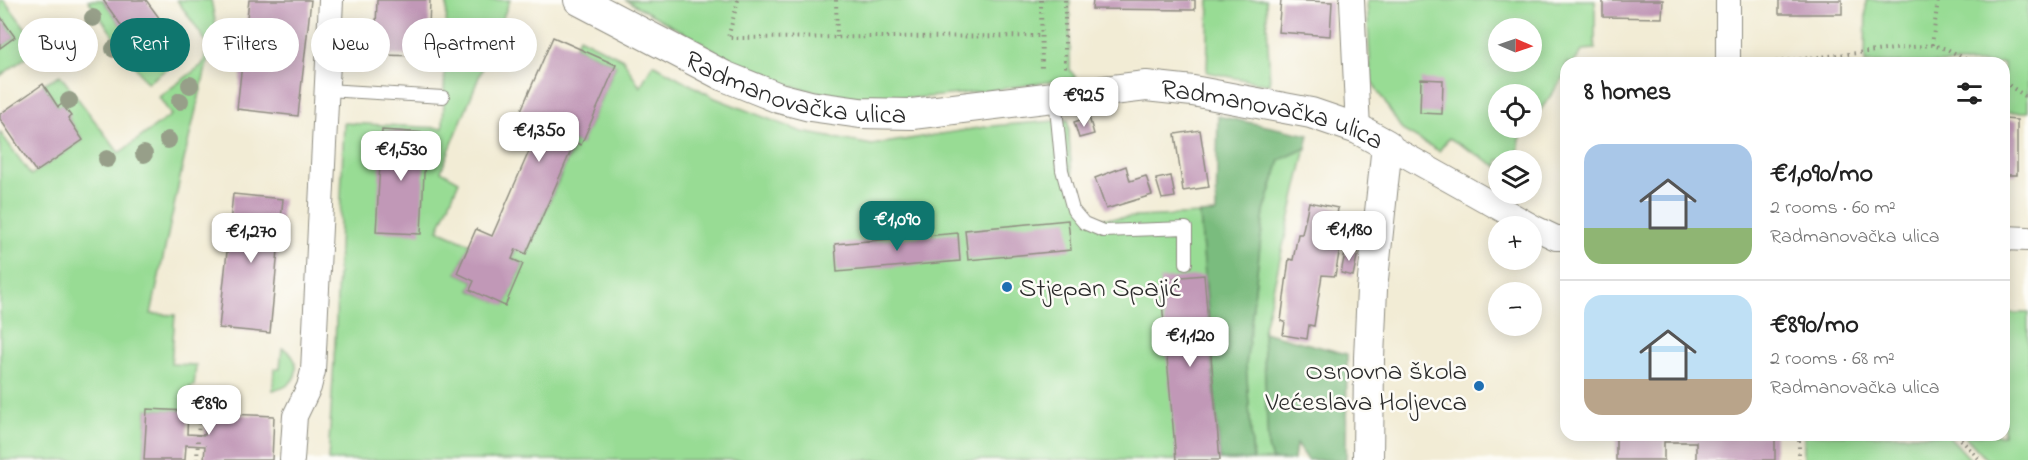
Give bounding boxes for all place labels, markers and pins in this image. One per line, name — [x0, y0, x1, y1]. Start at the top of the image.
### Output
pin: €925 — [1048, 77, 1120, 128]
pin: €1,350 — [490, 112, 588, 163]
pin: €1,530 — [352, 131, 450, 182]
pin: €1,090 — [848, 201, 946, 252]
pin: €1,180 — [1300, 211, 1398, 262]
pin: €1,270 — [202, 213, 300, 264]
place label: Stjepan Spajić — [1019, 270, 1181, 309]
marker: Stjepan Spajić — [1000, 280, 1014, 294]
pin: €1,120 — [1141, 317, 1239, 368]
place label: Osnovna škola Većeslava Holjevca — [1265, 353, 1467, 423]
marker: Osnovna škola Većeslava Holjevca — [1472, 379, 1486, 393]
pin: €890 — [173, 385, 245, 436]

